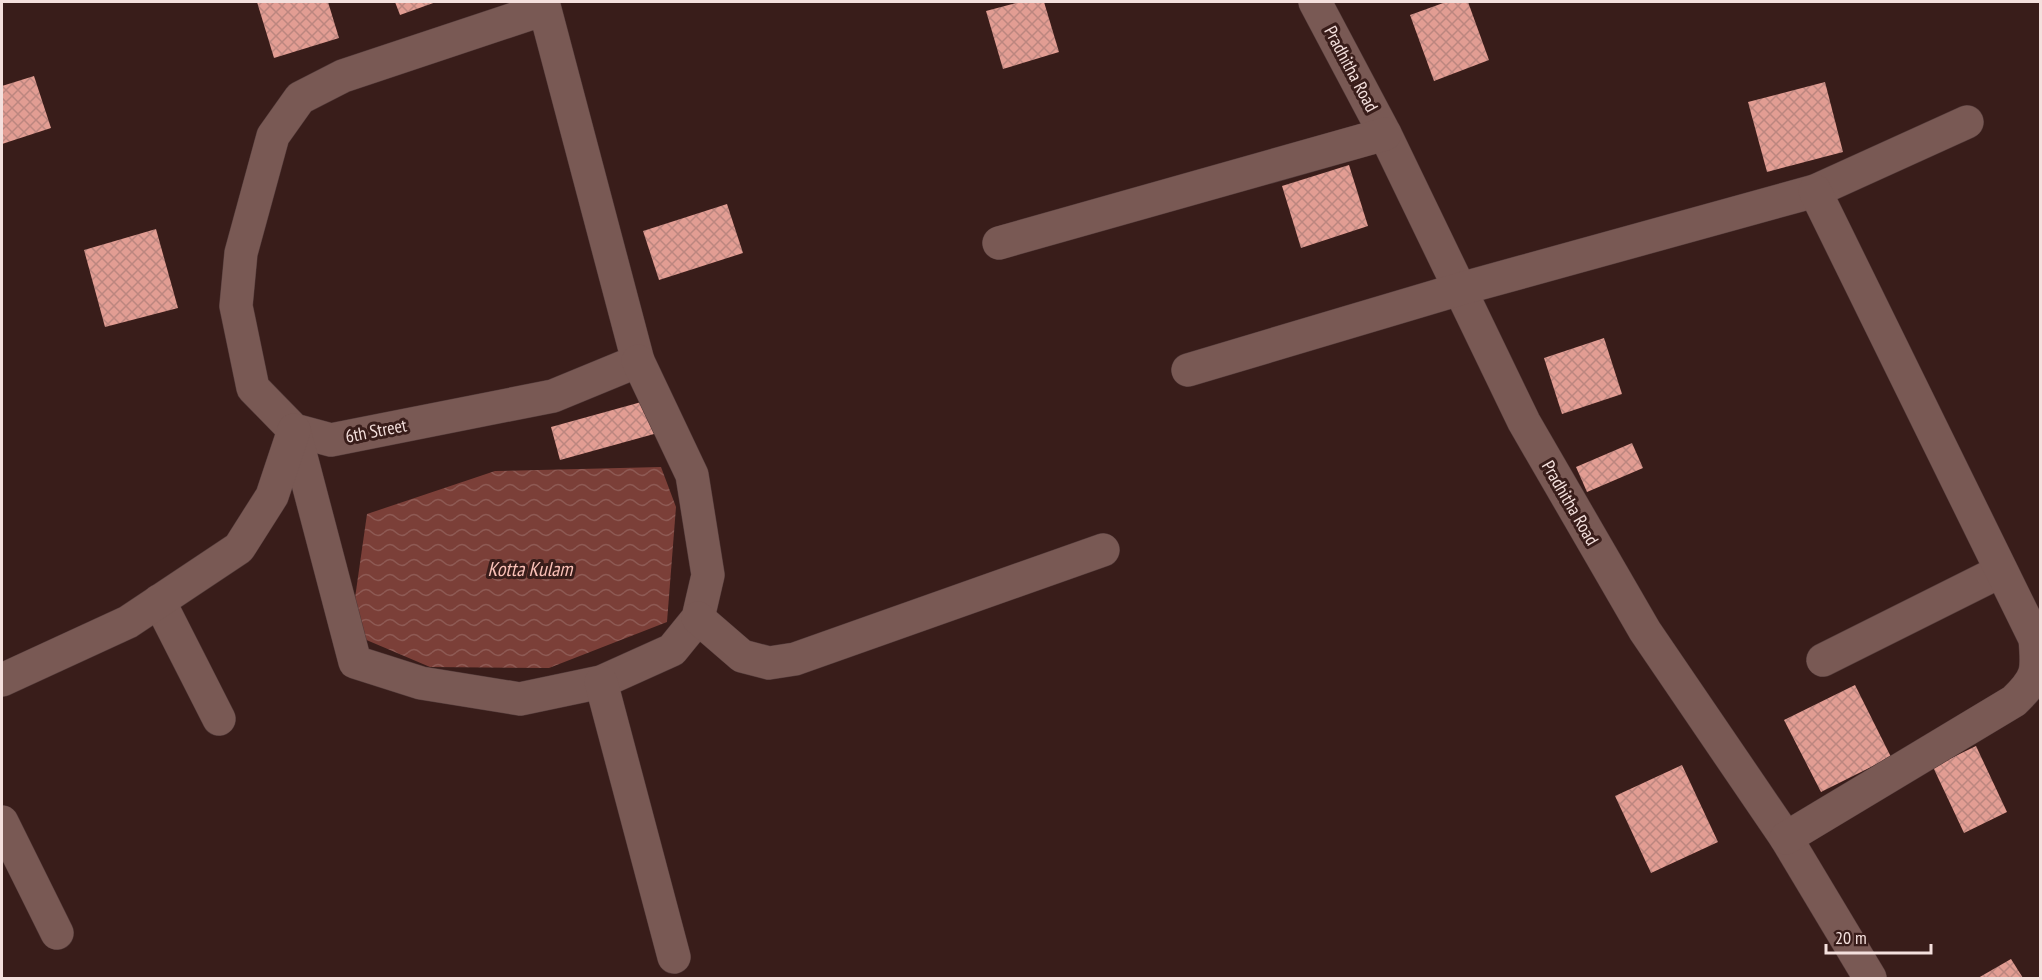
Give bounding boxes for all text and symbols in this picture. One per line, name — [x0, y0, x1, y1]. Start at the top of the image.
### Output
street label: Pradhitha Road — [1319, 22, 1384, 116]
street label: 6th Street — [343, 413, 409, 448]
street label: Pradhitha Road — [1537, 456, 1604, 549]
water label: Kotta Kulam — [488, 556, 573, 582]
scale bar — [1826, 917, 1931, 955]
text: 20 m — [1835, 926, 1867, 949]

